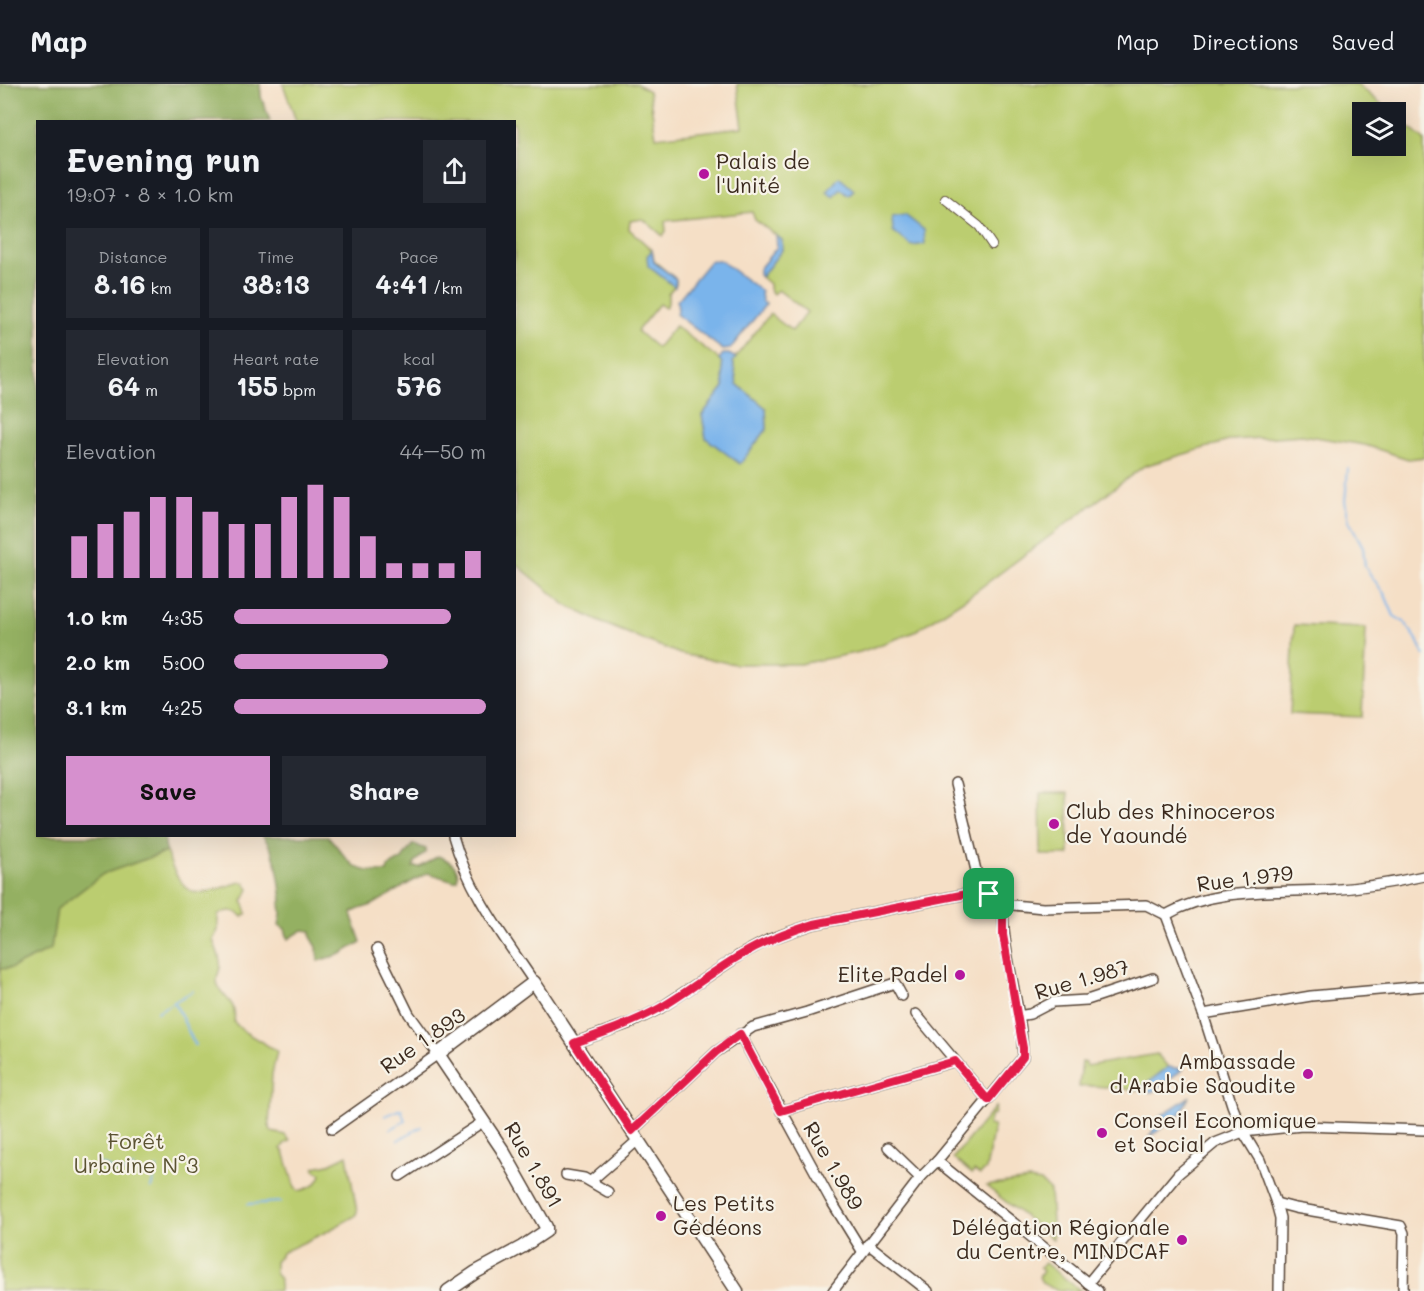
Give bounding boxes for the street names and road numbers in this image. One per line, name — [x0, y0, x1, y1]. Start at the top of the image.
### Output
street label: Rue 1.979 — [1195, 858, 1294, 897]
street label: Rue 1.987 — [1031, 952, 1132, 1005]
street label: Rue 1.893 — [374, 1001, 470, 1079]
street label: Rue 1.891 — [499, 1116, 570, 1212]
street label: Rue 1.989 — [798, 1116, 870, 1214]

